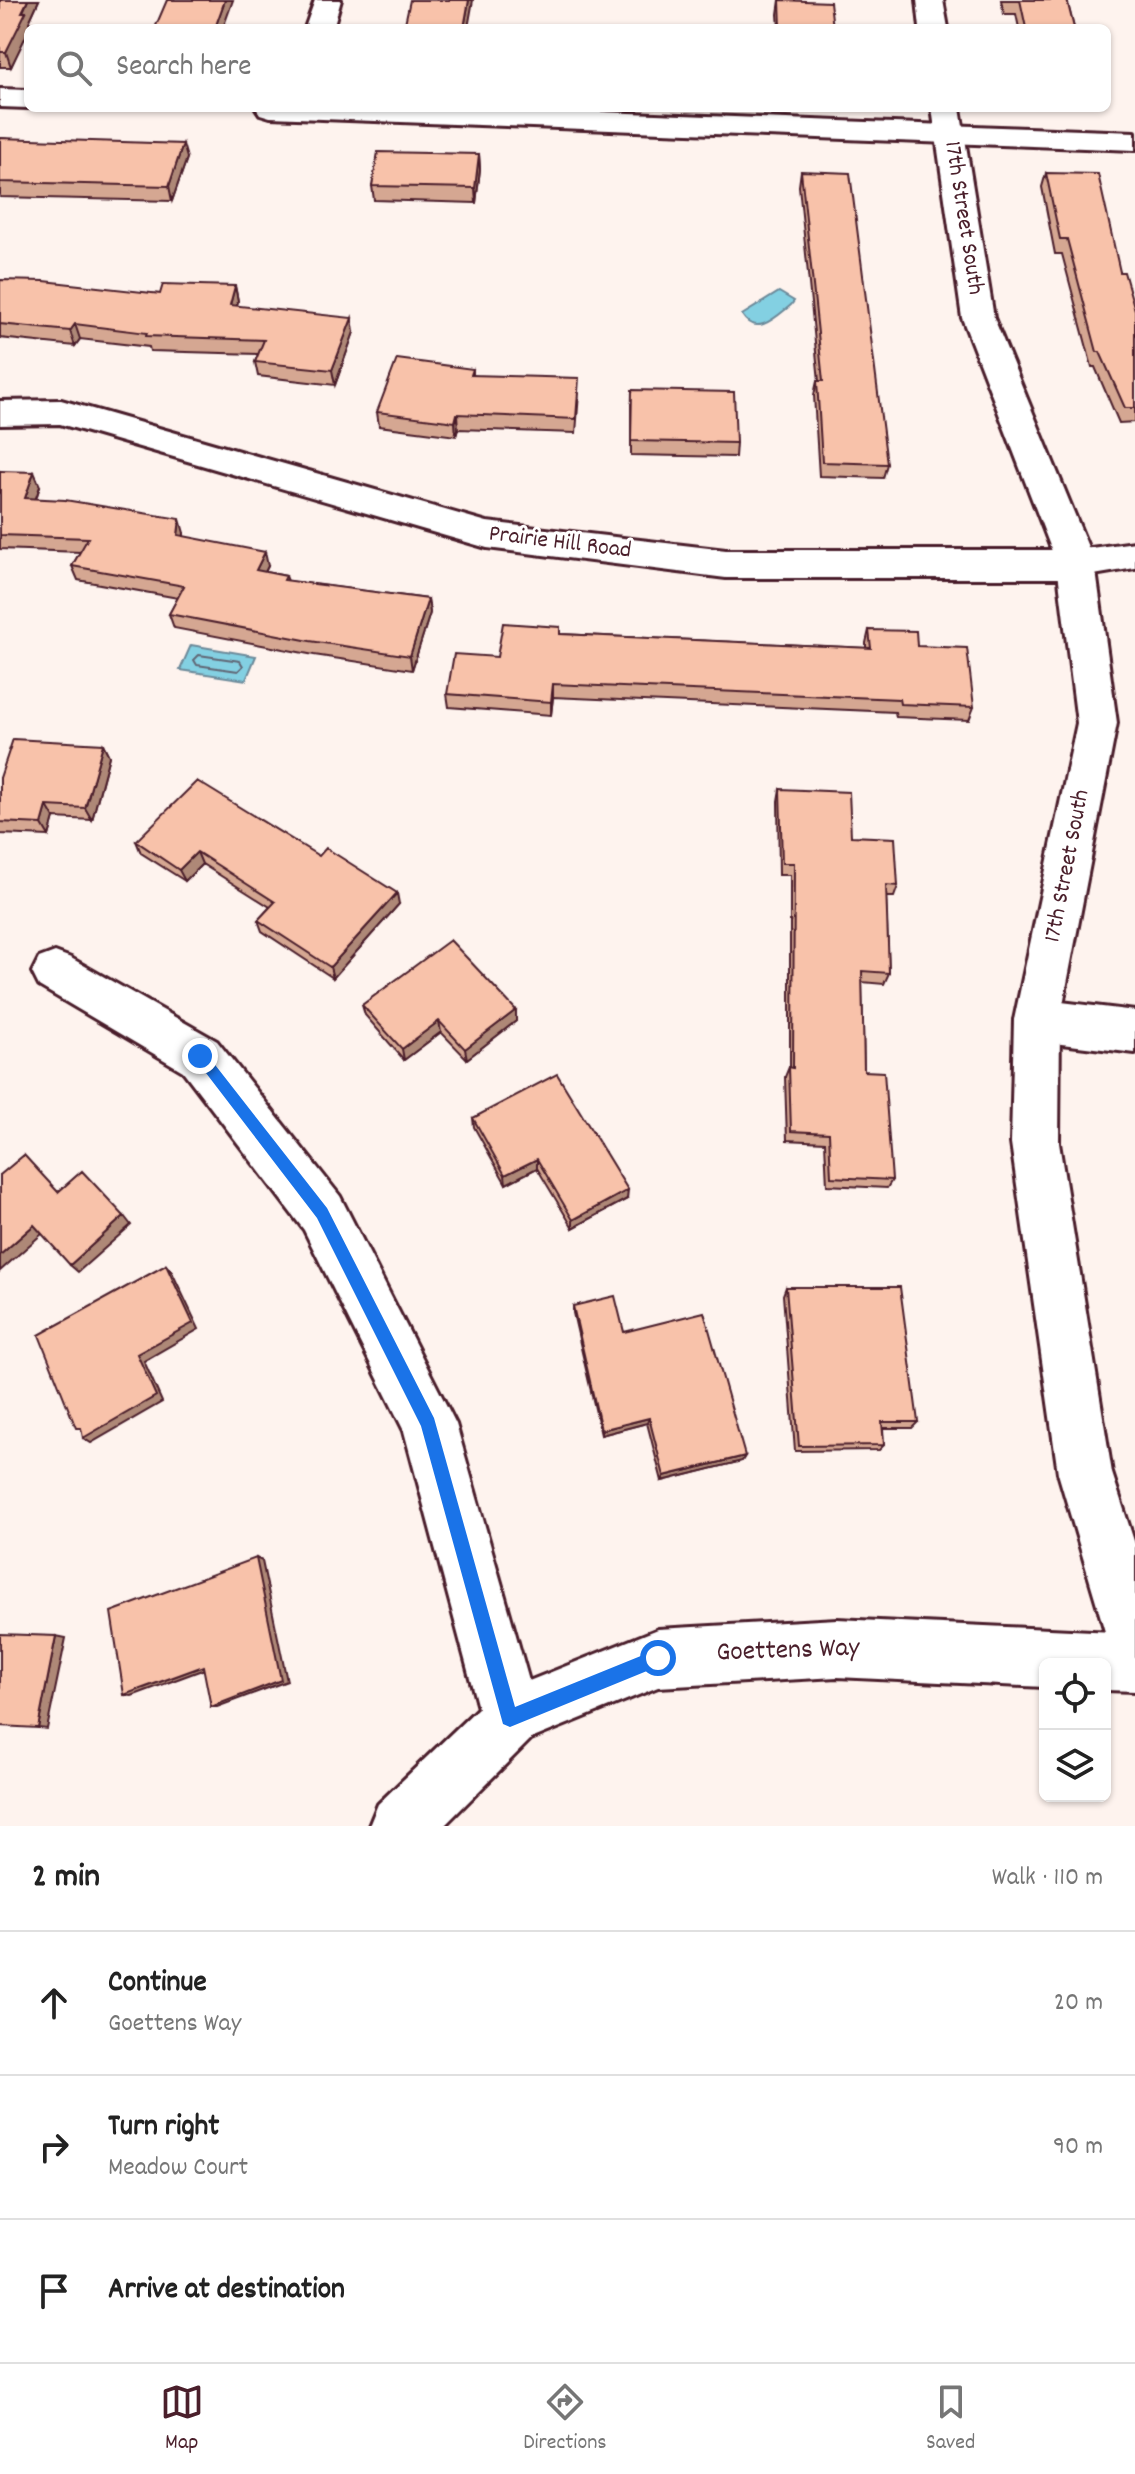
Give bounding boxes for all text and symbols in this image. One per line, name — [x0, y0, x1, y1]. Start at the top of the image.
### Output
search box — [24, 24, 1111, 112]
icon: search — [52, 46, 96, 90]
text: Search here — [116, 47, 252, 90]
street label: 17th Street South — [934, 139, 992, 297]
street label: Prairie Hill Road — [487, 517, 633, 569]
street label: 17th Street South — [1037, 787, 1099, 945]
route end — [182, 1038, 218, 1074]
street label: Goettens Way — [716, 1629, 861, 1674]
route start — [640, 1640, 676, 1676]
map controls — [1039, 1658, 1111, 1802]
button: locate — [1039, 1658, 1111, 1730]
button: layers — [1039, 1730, 1111, 1802]
text: 2 min — [32, 1854, 100, 1903]
text: Walk · 110 m — [992, 1860, 1103, 1897]
text: Continue — [108, 1963, 207, 2006]
icon: ahead — [32, 1981, 76, 2025]
text: 20 m — [1054, 1985, 1103, 2022]
text: Goettens Way — [108, 2006, 241, 2043]
text: Turn right — [108, 2107, 219, 2150]
icon: right — [32, 2125, 76, 2169]
text: 90 m — [1053, 2129, 1103, 2166]
text: Meadow Court — [108, 2150, 248, 2187]
icon: arrive — [32, 2269, 76, 2313]
text: Arrive at destination — [108, 2270, 345, 2313]
tab: Map — [160, 2380, 204, 2459]
tab: Directions — [523, 2380, 607, 2459]
tab: Saved — [926, 2380, 975, 2459]

